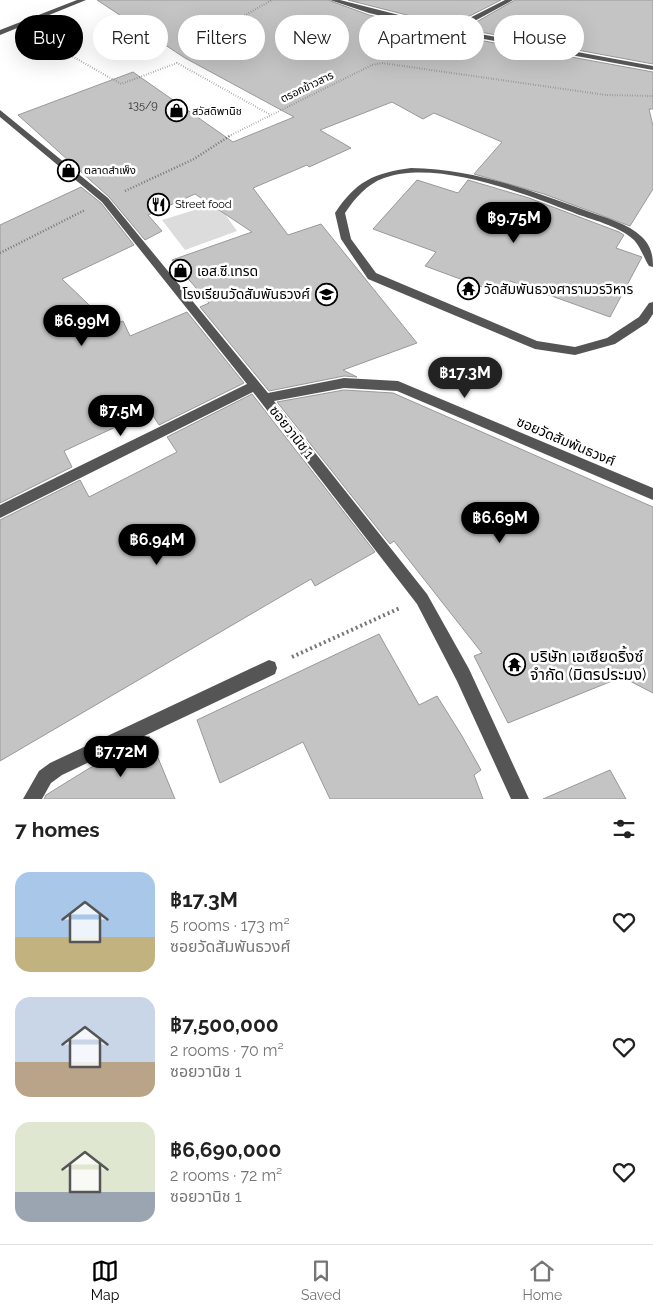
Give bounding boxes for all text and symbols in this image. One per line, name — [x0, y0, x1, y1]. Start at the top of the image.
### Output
chip: Buy — [15, 15, 83, 60]
chip: Rent — [93, 15, 168, 60]
chip: Filters — [178, 15, 265, 60]
chip: New — [275, 15, 349, 60]
chip: Apartment — [359, 15, 484, 60]
chip: House — [494, 15, 584, 60]
street label: ตรอกข้าวสาร — [278, 69, 336, 105]
house number: 135/9 — [128, 99, 158, 112]
shop icon: สวัสดิพานิช — [164, 99, 188, 123]
place label: สวัสดิพานิช — [192, 105, 242, 118]
shop icon: ตลาดสำเพ็ง — [56, 158, 80, 182]
place label: ตลาดสำเพ็ง — [84, 164, 136, 177]
restaurant icon: Street food — [147, 192, 171, 216]
place label: Street food — [175, 198, 232, 211]
pin: ฿9.75M — [473, 202, 555, 244]
text: ฿9.75M — [487, 208, 541, 227]
shop icon: เอส.ซี.เทรด — [169, 259, 193, 283]
place label: เอส.ซี.เทรด — [197, 263, 258, 279]
temple icon: วัดสัมพันธวงศารามวรวิหาร — [456, 277, 480, 301]
place label: วัดสัมพันธวงศารามวรวิหาร — [484, 281, 634, 297]
school or university icon: โรงเรียนวัดสัมพันธวงศ์ — [314, 282, 338, 306]
place label: โรงเรียนวัดสัมพันธวงศ์ — [183, 286, 310, 302]
pin: ฿6.99M — [41, 304, 123, 347]
text: ฿6.99M — [54, 311, 110, 330]
pin: ฿17.3M — [424, 356, 506, 399]
text: ฿17.3M — [439, 363, 491, 382]
pin: ฿7.5M — [86, 394, 156, 437]
text: ฿7.5M — [99, 401, 143, 420]
street label: ซอยวานิช 1 — [266, 402, 318, 462]
street label: ซอยวัดสัมพันธวงศ์ — [514, 413, 618, 469]
pin: ฿6.69M — [459, 502, 541, 544]
text: ฿6.69M — [472, 508, 528, 527]
pin: ฿6.94M — [116, 524, 198, 566]
text: ฿6.94M — [129, 530, 185, 549]
place label: บริษัท เอเซียดริ้งซ์ จำกัด (มิตรประมง) — [530, 645, 646, 684]
temple icon: บริษัท เอเซียดริ้งซ์ จำกัด (มิตรประมง) — [502, 653, 526, 677]
pin: ฿7.72M — [80, 736, 162, 778]
text: ฿7.72M — [95, 742, 147, 761]
icon: filters — [610, 815, 638, 843]
text: 7 homes — [15, 817, 100, 842]
text: ฿17.3M — [170, 887, 238, 912]
icon: home — [55, 892, 115, 952]
icon: heart — [610, 908, 638, 936]
text: 5 rooms · 173 m² — [170, 916, 290, 935]
text: ซอยวัดสัมพันธวงศ์ — [170, 937, 290, 956]
text: ฿7,500,000 — [170, 1012, 279, 1037]
icon: home — [55, 1017, 115, 1077]
icon: heart — [610, 1033, 638, 1061]
text: 2 rooms · 70 m² — [170, 1041, 284, 1060]
text: ซอยวานิช 1 — [170, 1062, 242, 1081]
text: ฿6,690,000 — [170, 1137, 281, 1162]
icon: home — [55, 1142, 115, 1202]
icon: heart — [610, 1158, 638, 1186]
text: 2 rooms · 72 m² — [170, 1166, 282, 1185]
text: ซอยวานิช 1 — [170, 1187, 242, 1206]
tab: Map — [91, 1257, 119, 1303]
tab: Saved — [301, 1257, 341, 1303]
tab: Home — [523, 1257, 562, 1303]

